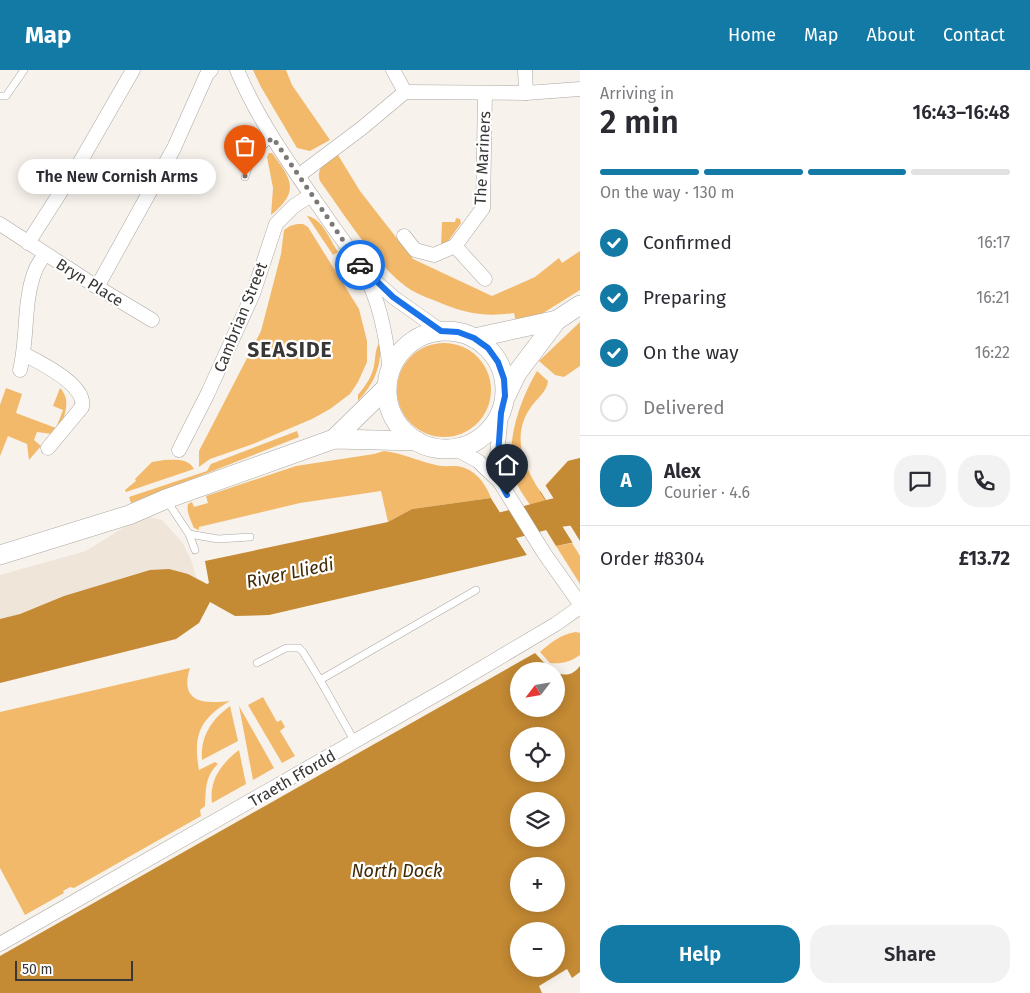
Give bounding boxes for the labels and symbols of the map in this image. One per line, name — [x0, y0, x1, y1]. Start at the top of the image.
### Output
street label: The Mariners — [471, 111, 494, 205]
pin — [224, 125, 266, 176]
callout: The New Cornish Arms — [18, 158, 215, 194]
courier — [335, 240, 385, 290]
street label: Bryn Place — [53, 254, 127, 311]
street label: Cambrian Street — [210, 259, 271, 375]
district label: SEASIDE — [247, 337, 333, 363]
pin — [486, 444, 528, 495]
water label: River Lliedi — [244, 553, 336, 593]
north arrow — [510, 662, 565, 718]
street label: Traeth Ffordd — [246, 746, 339, 811]
water label: North Dock — [351, 860, 443, 882]
scale bar — [15, 958, 132, 981]

